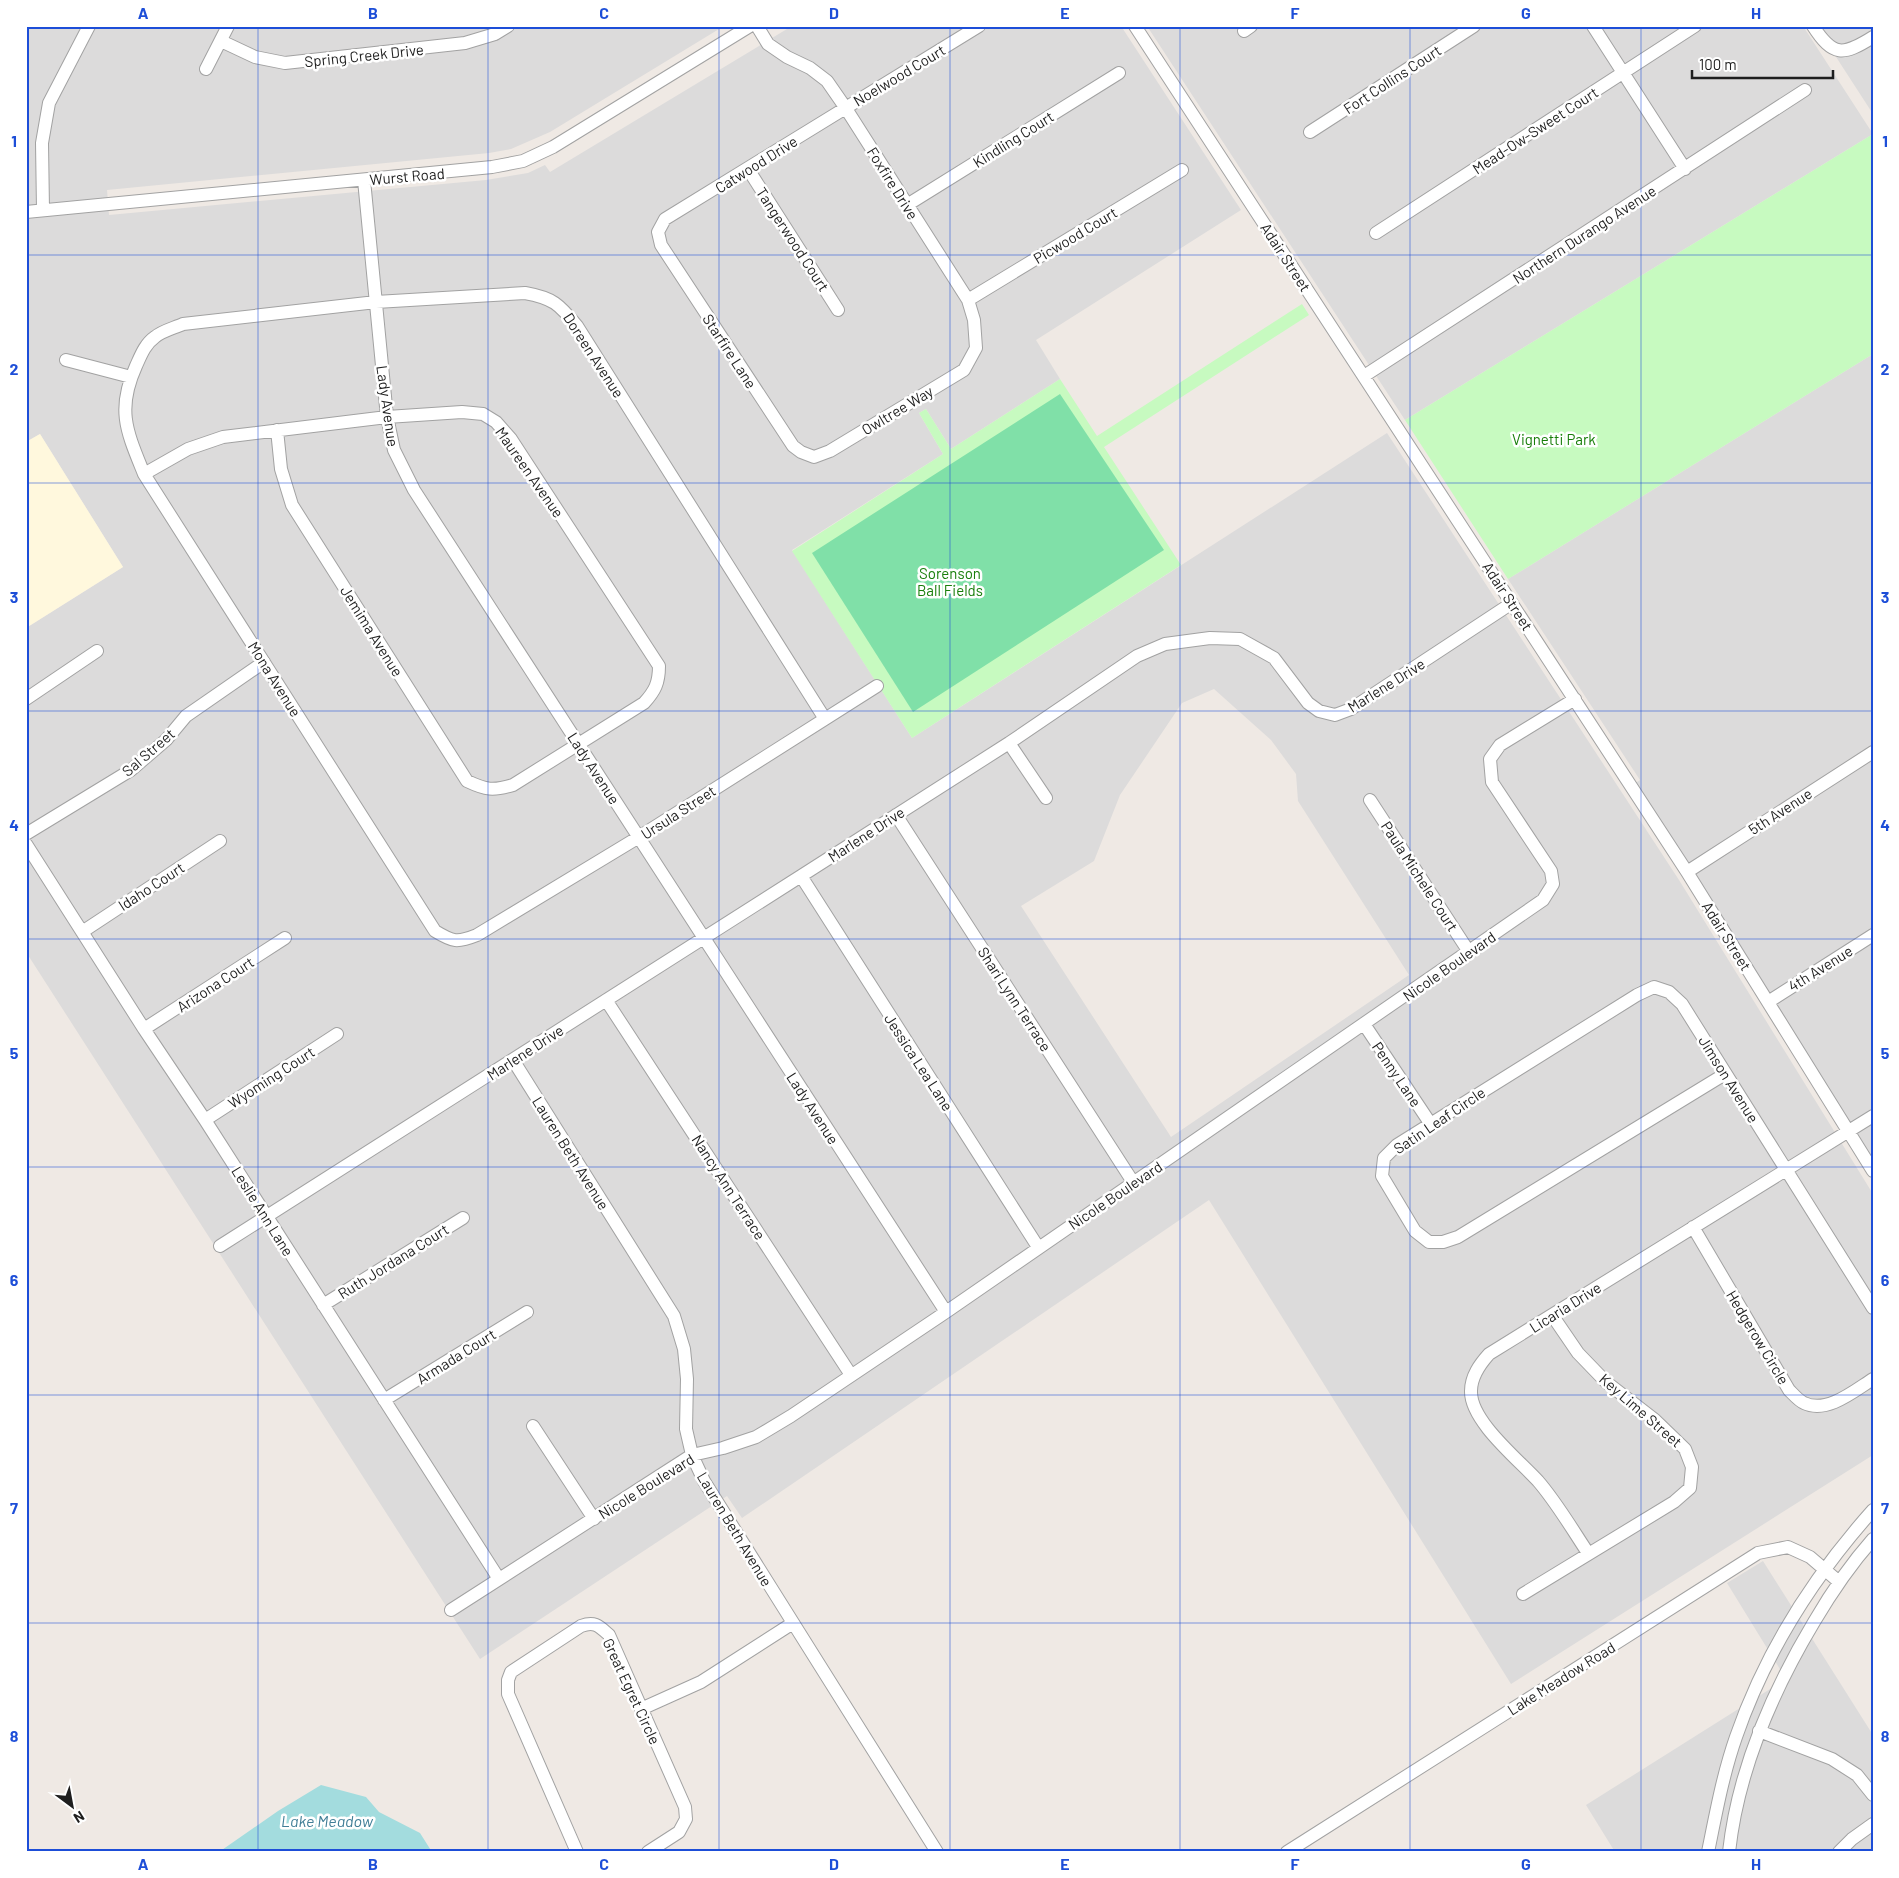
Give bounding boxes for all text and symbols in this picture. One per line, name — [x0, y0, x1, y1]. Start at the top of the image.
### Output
text: A — [138, 3, 149, 22]
text: B — [368, 3, 378, 22]
text: C — [599, 3, 609, 22]
text: D — [829, 3, 839, 22]
text: E — [1060, 3, 1070, 22]
text: F — [1291, 3, 1300, 22]
text: G — [1521, 3, 1531, 22]
text: H — [1751, 3, 1761, 22]
street label: Spring Creek Drive — [303, 40, 425, 70]
street label: Noelwood Court — [850, 40, 948, 110]
street label: Fort Collins Court — [1340, 41, 1444, 117]
scale bar — [1692, 48, 1833, 80]
text: 100 m — [1699, 55, 1737, 73]
street label: Mead-Ow-Sweet Court — [1469, 83, 1601, 177]
street label: Kindling Court — [969, 107, 1057, 171]
text: 1 — [11, 131, 17, 150]
text: 1 — [1882, 131, 1888, 150]
street label: Catwood Drive — [712, 132, 800, 196]
street label: Foxfire Drive — [864, 143, 922, 223]
street label: Wurst Road — [369, 164, 445, 188]
street label: Northern Durango Avenue — [1509, 181, 1659, 287]
street label: Tangerwood Court — [753, 184, 833, 294]
street label: Picwood Court — [1030, 203, 1120, 267]
street label: Adair Street — [1257, 219, 1315, 295]
street label: Doreen Avenue — [560, 309, 628, 401]
street label: Starfire Lane — [699, 310, 761, 392]
text: 2 — [10, 359, 19, 378]
text: 2 — [1881, 359, 1890, 378]
street label: Lady Avenue — [373, 364, 403, 448]
street label: Owltree Way — [858, 382, 936, 438]
street label: Maureen Avenue — [492, 423, 568, 521]
park label: Vignetti Park — [1512, 430, 1596, 448]
street label: Adair Street — [1479, 558, 1537, 634]
park label: Sorenson Ball Fields — [917, 564, 983, 599]
street label: Jemima Avenue — [337, 582, 407, 680]
text: 3 — [10, 587, 18, 606]
text: 3 — [1881, 587, 1889, 606]
street label: Mona Avenue — [245, 638, 305, 720]
street label: Marlene Drive — [1344, 654, 1428, 716]
street label: Sal Street — [118, 724, 178, 780]
street label: Lady Avenue — [564, 729, 624, 807]
street label: Ursula Street — [637, 781, 719, 843]
street label: 5th Avenue — [1745, 784, 1815, 838]
street label: Marlene Drive — [824, 803, 908, 865]
text: 4 — [9, 815, 19, 834]
text: 4 — [1880, 815, 1890, 834]
street label: Paula Michele Court — [1378, 817, 1462, 935]
street label: Idaho Court — [115, 858, 187, 914]
street label: Adair Street — [1699, 898, 1755, 974]
street label: Nicole Boulevard — [1399, 927, 1499, 1005]
street label: 4th Avenue — [1784, 941, 1856, 995]
street label: Shari Lynn Terrace — [974, 943, 1056, 1055]
street label: Arizona Court — [173, 952, 257, 1016]
street label: Jessica Lea Lane — [881, 1010, 957, 1114]
street label: Marlene Drive — [483, 1021, 567, 1083]
street label: Jimson Avenue — [1695, 1032, 1763, 1126]
street label: Penny Lane — [1369, 1038, 1425, 1110]
street label: Wyoming Court — [224, 1042, 318, 1112]
text: 5 — [10, 1043, 19, 1062]
text: 5 — [1881, 1043, 1890, 1062]
street label: Lady Avenue — [783, 1069, 843, 1147]
street label: Satin Leaf Circle — [1390, 1083, 1488, 1157]
street label: Lauren Beth Avenue — [529, 1093, 613, 1213]
street label: Nancy Ann Terrace — [688, 1131, 770, 1243]
street label: Nicole Boulevard — [1065, 1157, 1165, 1233]
street label: Leslie Ann Lane — [228, 1163, 298, 1259]
street label: Ruth Jordana Court — [334, 1220, 452, 1302]
text: 6 — [10, 1270, 19, 1289]
text: 6 — [1881, 1270, 1890, 1289]
street label: Licaria Drive — [1526, 1278, 1604, 1336]
street label: Hedgerow Circle — [1723, 1287, 1793, 1387]
street label: Armada Court — [413, 1325, 499, 1387]
street label: Key Lime Street — [1596, 1369, 1686, 1451]
street label: Nicole Boulevard — [595, 1449, 697, 1523]
street label: Lauren Beth Avenue — [694, 1469, 776, 1589]
text: 7 — [10, 1498, 18, 1517]
text: 7 — [1881, 1498, 1889, 1517]
street label: Great Egret Circle — [600, 1635, 664, 1747]
street label: Lake Meadow Road — [1504, 1638, 1618, 1718]
text: 8 — [10, 1726, 19, 1745]
text: 8 — [1881, 1726, 1890, 1745]
north arrow — [48, 1780, 98, 1830]
text: N — [71, 1808, 88, 1827]
water label: Lake Meadow — [281, 1811, 374, 1830]
text: A — [138, 1854, 149, 1873]
text: B — [368, 1854, 378, 1873]
text: C — [599, 1854, 609, 1873]
text: D — [829, 1854, 839, 1873]
text: E — [1060, 1854, 1070, 1873]
text: F — [1291, 1854, 1300, 1873]
text: G — [1521, 1854, 1531, 1873]
text: H — [1751, 1854, 1761, 1873]

